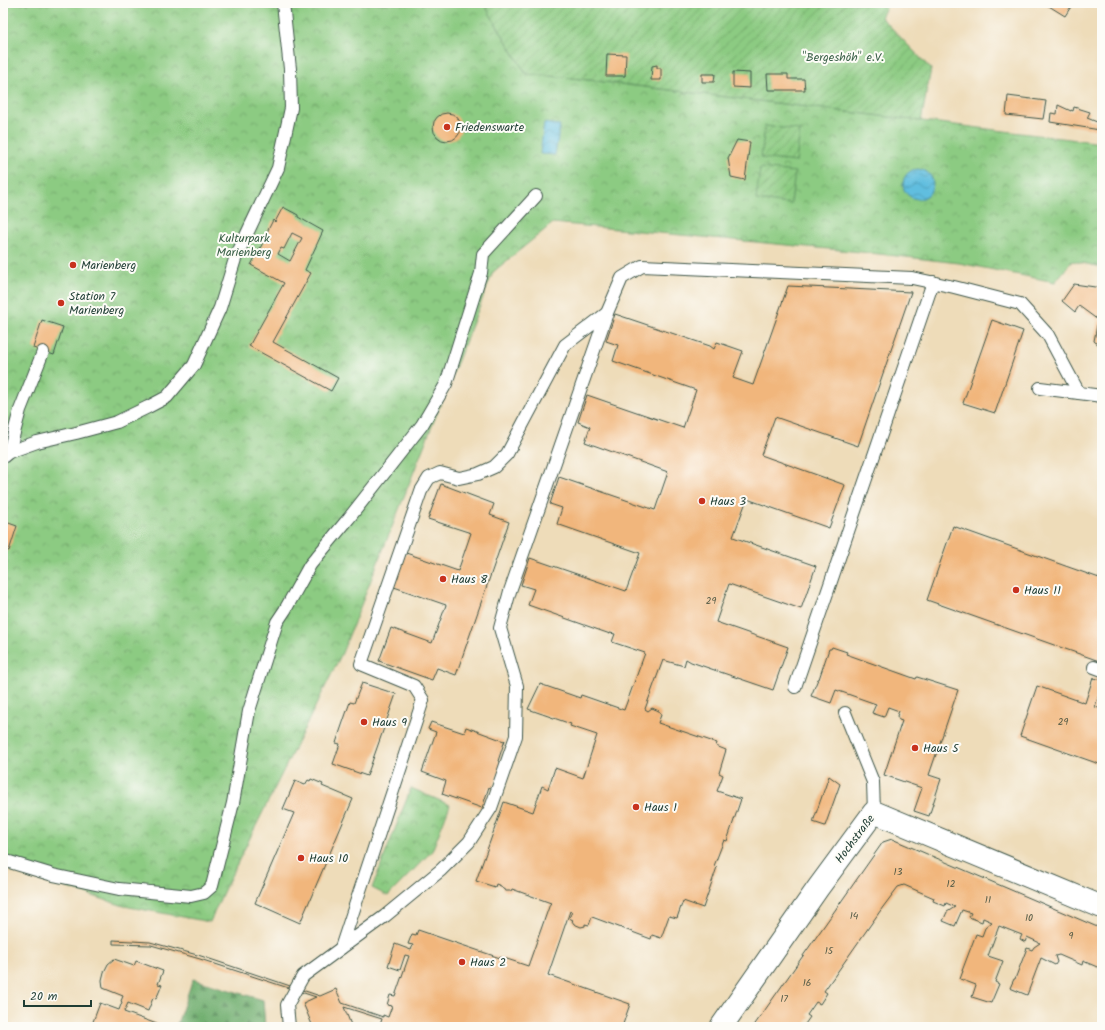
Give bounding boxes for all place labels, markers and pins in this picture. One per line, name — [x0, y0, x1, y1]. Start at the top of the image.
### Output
place label: Friedenswarte — [455, 118, 525, 137]
marker: Friedenswarte — [442, 122, 452, 132]
place label: Marienberg — [81, 256, 136, 275]
marker: Marienberg — [68, 260, 78, 270]
place label: Station 7 Marienberg — [69, 287, 124, 320]
marker: Station 7 Marienberg — [56, 298, 66, 308]
place label: Haus 3 — [710, 492, 746, 511]
marker: Haus 3 — [697, 496, 707, 506]
place label: Haus 8 — [451, 570, 488, 589]
marker: Haus 8 — [438, 574, 448, 584]
place label: Haus 11 — [1024, 581, 1061, 600]
marker: Haus 11 — [1011, 585, 1021, 595]
place label: Haus 9 — [372, 713, 407, 732]
marker: Haus 9 — [359, 717, 369, 727]
place label: Haus 5 — [923, 739, 960, 758]
marker: Haus 5 — [910, 743, 920, 753]
place label: Haus 1 — [644, 798, 677, 817]
marker: Haus 1 — [631, 802, 641, 812]
place label: Haus 10 — [309, 849, 348, 868]
marker: Haus 10 — [296, 853, 306, 863]
place label: Haus 2 — [470, 953, 506, 972]
marker: Haus 2 — [457, 957, 467, 967]

